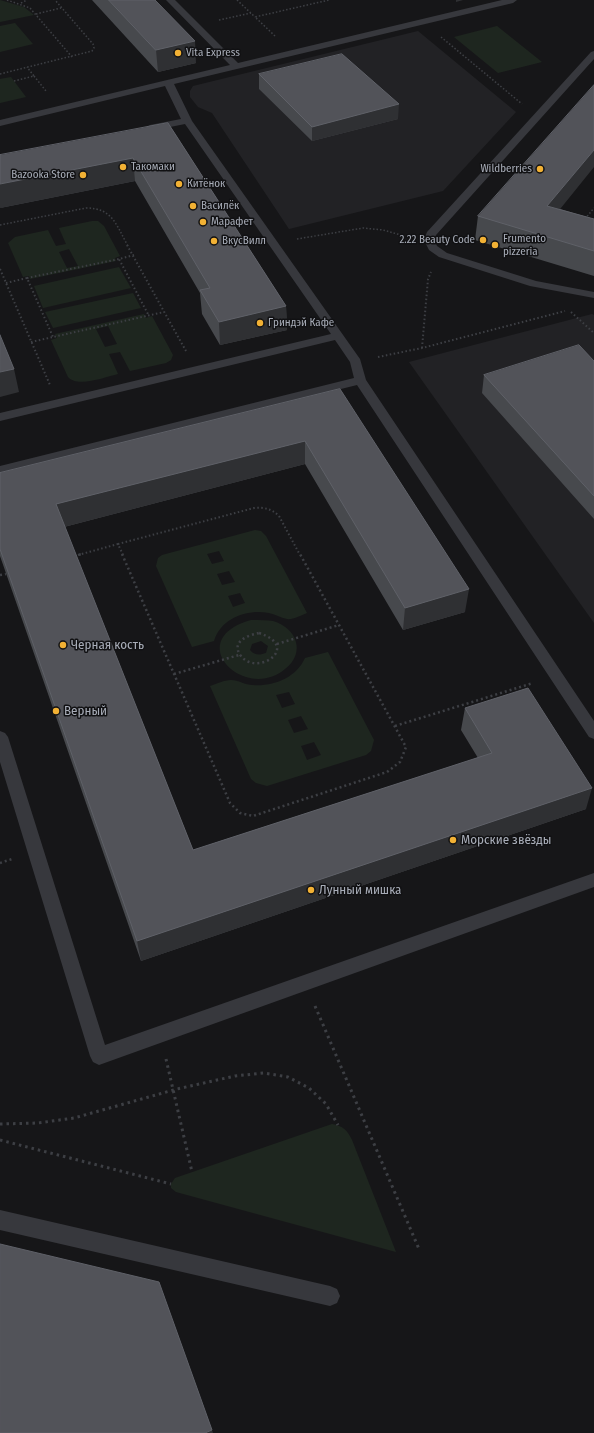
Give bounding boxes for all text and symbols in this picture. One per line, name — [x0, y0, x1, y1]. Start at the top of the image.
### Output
place label: Vita Express — [186, 46, 240, 60]
marker: Vita Express — [173, 48, 183, 58]
place label: Такомаки — [131, 160, 175, 174]
marker: Такомаки — [118, 162, 128, 172]
place label: Wildberries — [480, 162, 532, 176]
marker: Wildberries — [535, 164, 545, 174]
place label: Bazooka Store — [11, 168, 75, 182]
marker: Bazooka Store — [78, 170, 88, 180]
place label: Китёнок — [187, 177, 225, 191]
marker: Китёнок — [174, 179, 184, 189]
place label: Василёк — [201, 199, 239, 213]
marker: Василёк — [188, 201, 198, 211]
place label: Марафет — [211, 215, 253, 229]
marker: Марафет — [198, 217, 208, 227]
place label: Frumento pizzeria — [503, 232, 546, 258]
place label: 2.22 Beauty Code — [399, 233, 475, 247]
place label: ВкусВилл — [222, 234, 266, 248]
marker: 2.22 Beauty Code — [478, 235, 488, 245]
marker: ВкусВилл — [209, 236, 219, 246]
marker: Frumento pizzeria — [490, 240, 500, 250]
place label: Гриндэй Кафе — [268, 316, 334, 330]
marker: Гриндэй Кафе — [255, 318, 265, 328]
place label: Черная кость — [71, 637, 144, 653]
marker: Черная кость — [58, 640, 68, 650]
place label: Верный — [64, 703, 107, 719]
marker: Верный — [51, 706, 61, 716]
place label: Морские звёзды — [461, 832, 551, 848]
marker: Морские звёзды — [448, 835, 458, 845]
place label: Лунный мишка — [319, 882, 401, 898]
marker: Лунный мишка — [306, 885, 316, 895]

